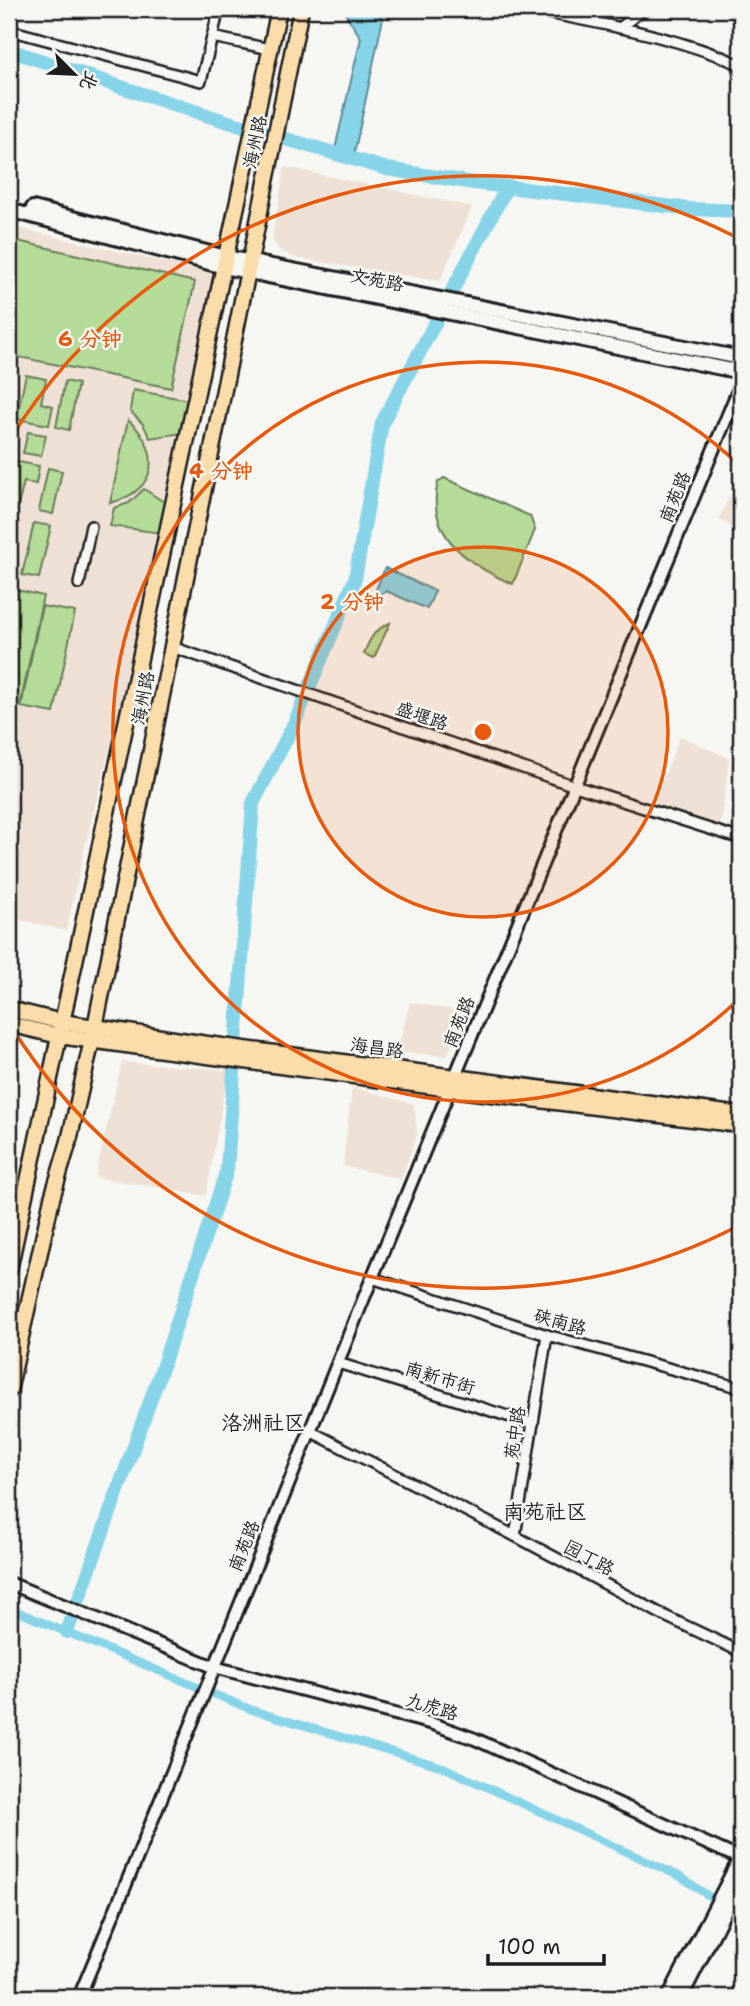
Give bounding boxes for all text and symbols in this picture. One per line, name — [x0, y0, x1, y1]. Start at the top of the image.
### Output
north arrow — [38, 38, 108, 108]
text: 北 — [74, 67, 104, 94]
street label: 海州路 — [238, 113, 272, 171]
street label: 文苑路 — [348, 263, 406, 297]
text: 6 分钟 — [58, 325, 122, 353]
text: 4 分钟 — [189, 457, 253, 485]
street label: 南苑路 — [654, 467, 696, 527]
text: 2 分钟 — [320, 588, 384, 616]
street label: 海州路 — [126, 669, 160, 727]
street label: 盛堰路 — [393, 696, 451, 736]
centre of rings — [471, 720, 495, 744]
street label: 南苑路 — [438, 992, 480, 1052]
street label: 海昌路 — [349, 1032, 405, 1064]
street label: 硖南路 — [531, 1303, 589, 1341]
street label: 南新市街 — [402, 1356, 478, 1400]
street label: 苑中路 — [499, 1404, 531, 1462]
district label: 洛洲社区 — [221, 1409, 305, 1437]
district label: 南苑社区 — [503, 1498, 587, 1526]
street label: 南苑路 — [223, 1516, 265, 1576]
street label: 园丁路 — [560, 1535, 618, 1581]
street label: 九虎路 — [403, 1688, 461, 1726]
scale bar — [488, 1922, 603, 1966]
text: 100 m — [498, 1933, 561, 1961]

